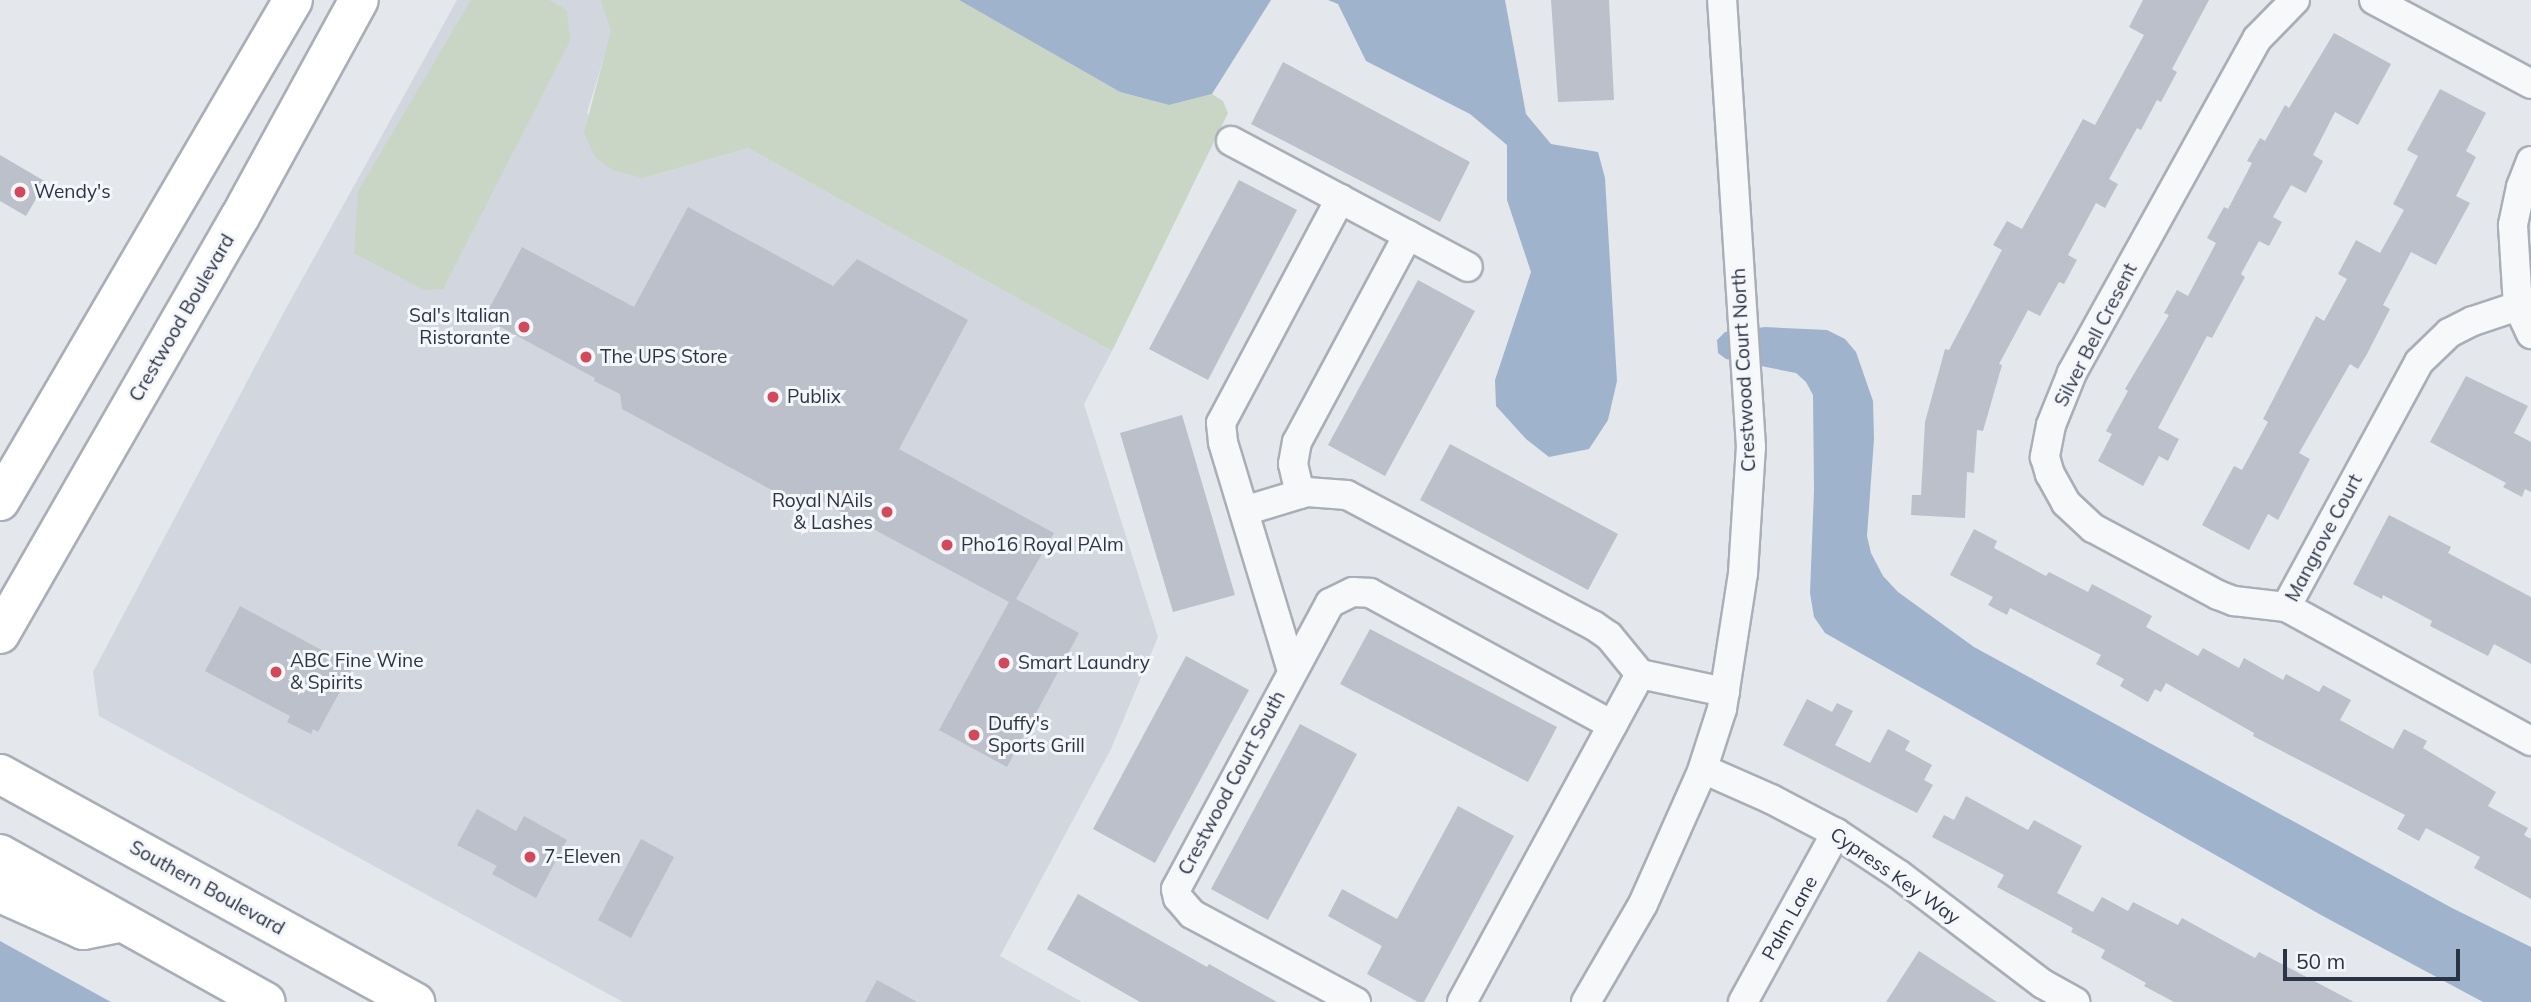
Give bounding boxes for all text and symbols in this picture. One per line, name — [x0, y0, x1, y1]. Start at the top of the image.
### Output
place label: Wendy's — [34, 181, 111, 203]
marker: Wendy's — [12, 184, 28, 200]
street label: Crestwood Boulevard — [125, 230, 239, 406]
street label: Silver Bell Cresent — [2050, 259, 2142, 411]
street label: Crestwood Court North — [1727, 268, 1761, 472]
place label: Sal's Italian Ristorante — [409, 305, 510, 349]
marker: Sal's Italian Ristorante — [516, 319, 532, 335]
place label: The UPS Store — [600, 346, 727, 368]
marker: The UPS Store — [578, 349, 594, 365]
place label: Publix — [787, 386, 841, 408]
marker: Publix — [765, 389, 781, 405]
street label: Mangrove Court — [2281, 470, 2367, 606]
place label: Royal NAils & Lashes — [772, 490, 873, 534]
marker: Royal NAils & Lashes — [879, 504, 895, 520]
place label: Pho16 Royal PAlm — [961, 534, 1124, 556]
marker: Pho16 Royal PAlm — [939, 537, 955, 553]
place label: ABC Fine Wine & Spirits — [290, 650, 424, 694]
place label: Smart Laundry — [1018, 652, 1150, 674]
marker: Smart Laundry — [996, 655, 1012, 671]
marker: ABC Fine Wine & Spirits — [268, 664, 284, 680]
street label: Crestwood Court South — [1174, 687, 1290, 879]
place label: Duffy's Sports Grill — [988, 713, 1085, 757]
marker: Duffy's Sports Grill — [966, 727, 982, 743]
street label: Cypress Key Way — [1826, 823, 1964, 929]
street label: Southern Boulevard — [126, 836, 288, 940]
place label: 7-Eleven — [544, 846, 621, 868]
marker: 7-Eleven — [522, 849, 538, 865]
street label: Palm Lane — [1758, 872, 1822, 964]
scale bar — [2286, 936, 2463, 980]
text: 50 m — [2296, 948, 2345, 974]

